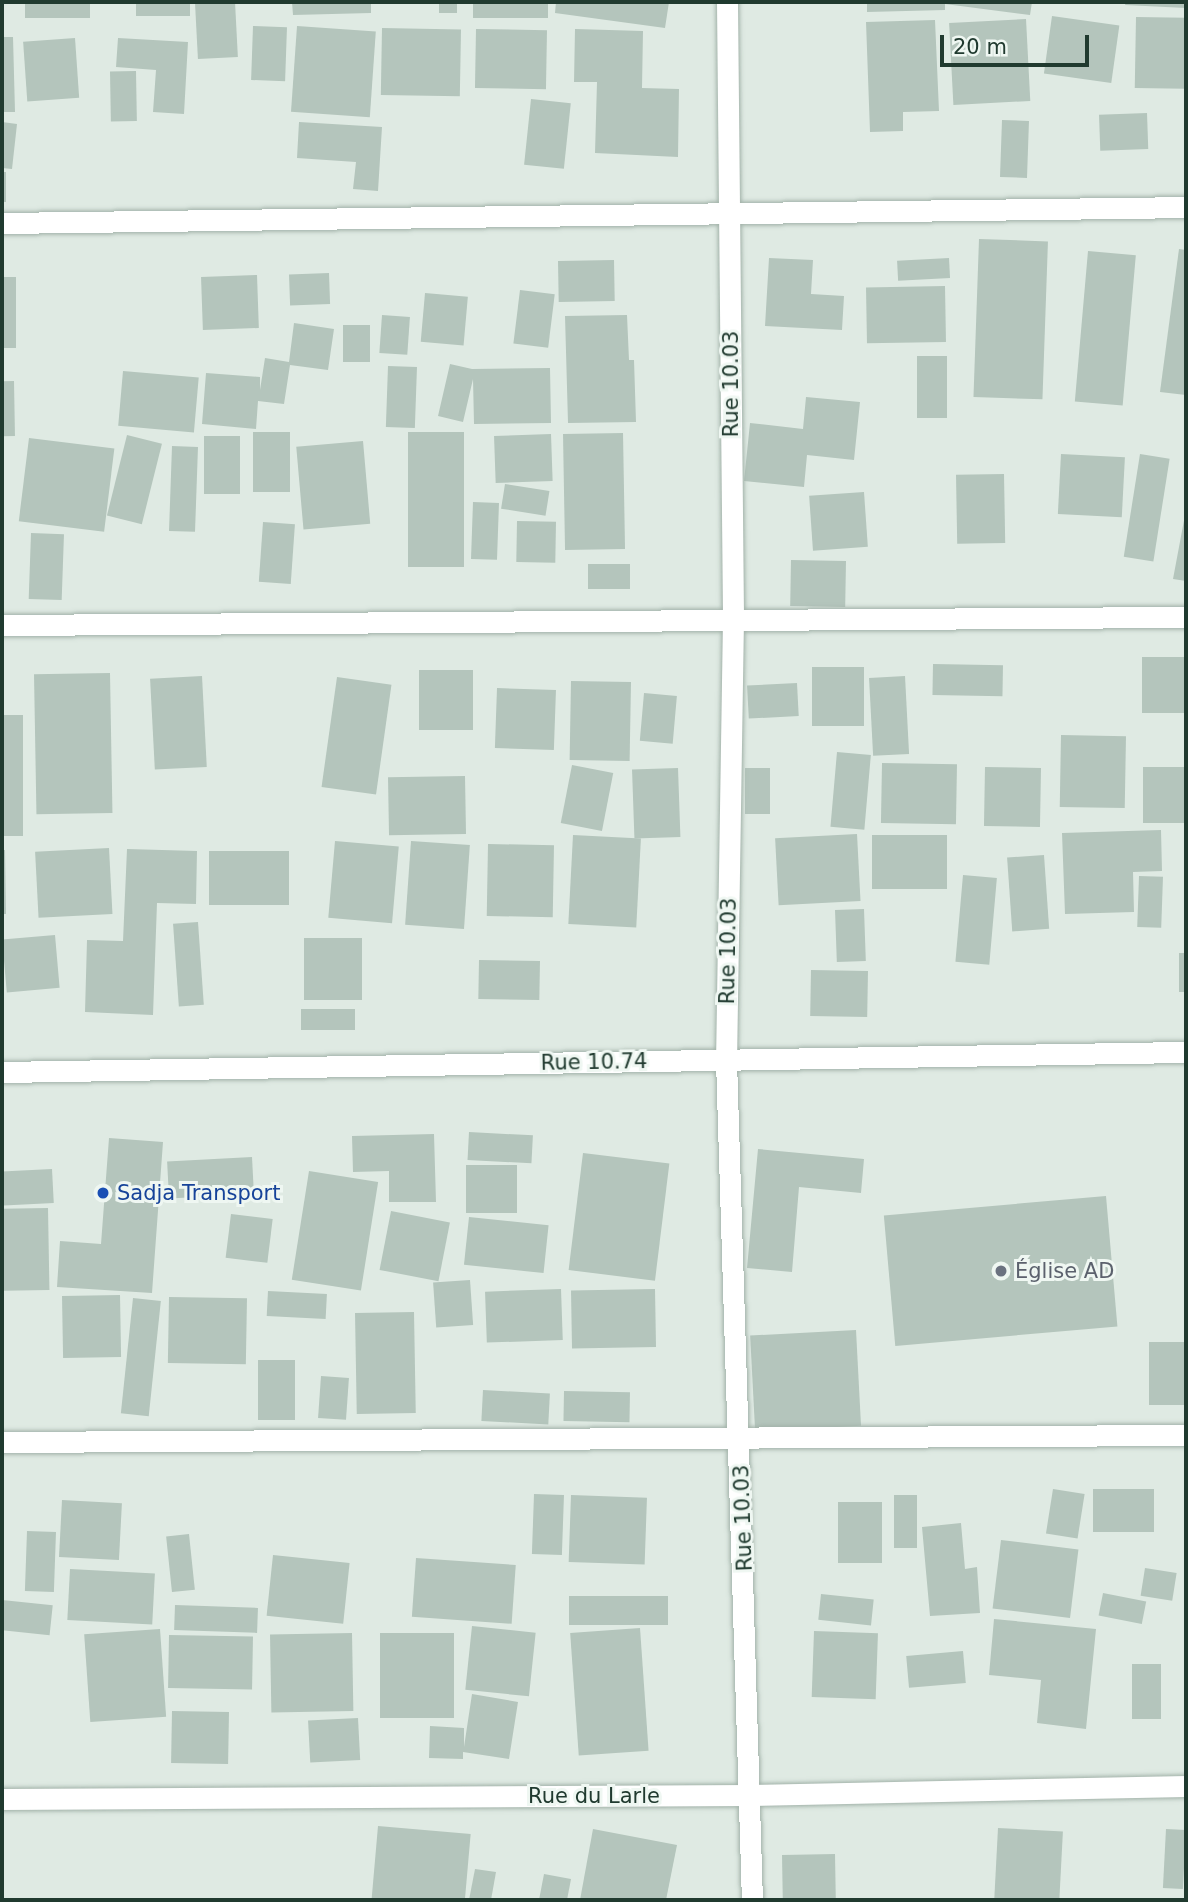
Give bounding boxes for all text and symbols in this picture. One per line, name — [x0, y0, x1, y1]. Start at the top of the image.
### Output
scale bar — [943, 21, 1092, 65]
text: 20 m — [953, 35, 1007, 59]
street label: Rue 10.03 — [718, 331, 744, 437]
street label: Rue 10.03 — [714, 897, 742, 1005]
street label: Rue 10.74 — [540, 1048, 648, 1076]
place label: Sadja Transport — [117, 1180, 280, 1206]
marker: Sadja Transport — [95, 1185, 111, 1201]
place label: Église AD — [1015, 1258, 1114, 1284]
marker: Église AD — [993, 1263, 1009, 1279]
street label: Rue 10.03 — [729, 1464, 757, 1572]
street label: Rue du Larle — [528, 1783, 660, 1809]

